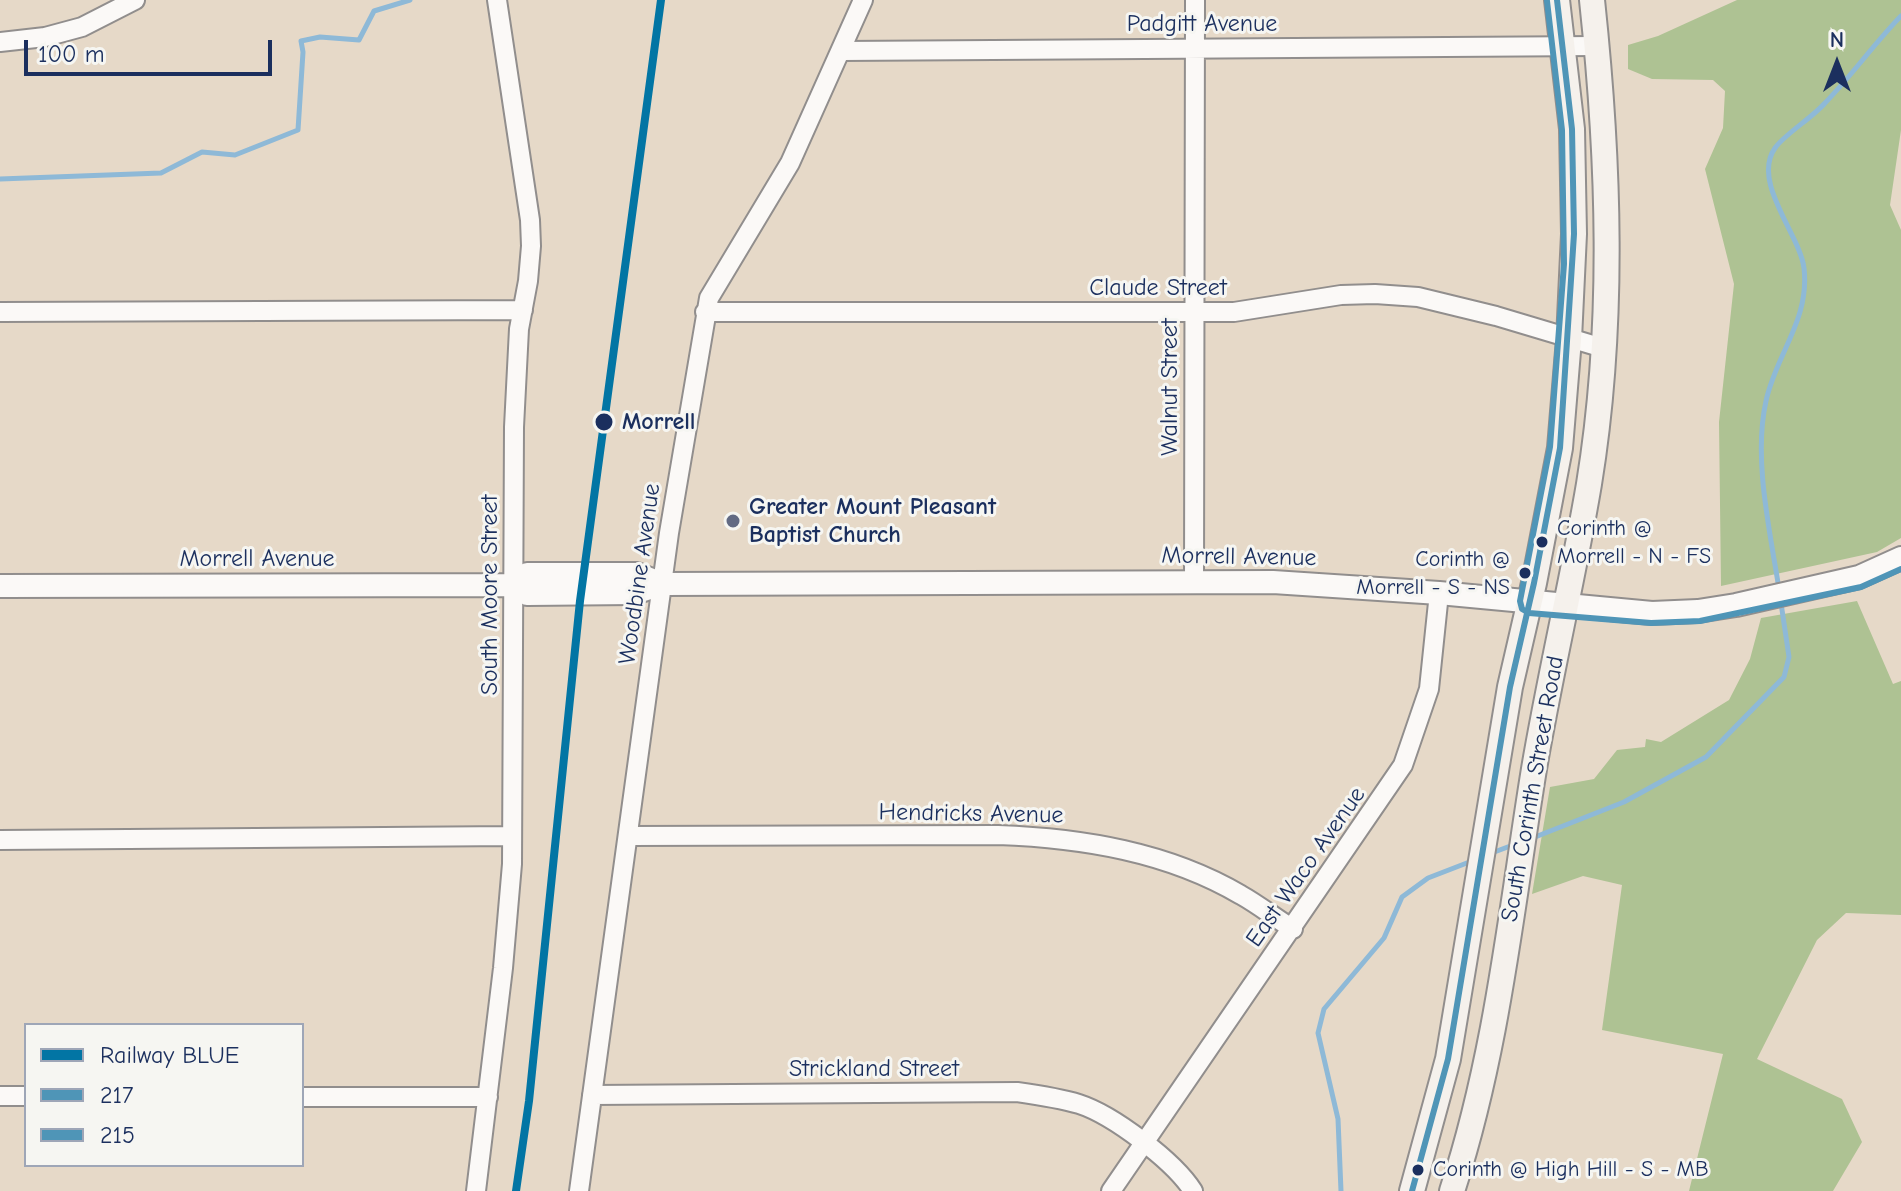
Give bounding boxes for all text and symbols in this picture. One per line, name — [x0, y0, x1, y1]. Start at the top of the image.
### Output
street label: Padgitt Avenue — [1127, 10, 1277, 38]
scale bar — [28, 24, 276, 74]
north arrow — [1797, 24, 1877, 104]
text: N — [1830, 27, 1844, 53]
text: 100 m — [38, 40, 105, 68]
street label: Claude Street — [1089, 274, 1227, 302]
street label: Walnut Street — [1156, 318, 1184, 456]
place label: Morrell — [622, 408, 695, 436]
marker: Morrell — [593, 411, 615, 433]
street label: Woodbine Avenue — [613, 482, 667, 666]
place label: Greater Mount Pleasant Baptist Church — [749, 493, 996, 549]
street label: South Moore Street — [476, 495, 504, 695]
marker: Greater Mount Pleasant Baptist Church — [724, 512, 742, 530]
place label: Corinth @ Morrell - N - FS — [1557, 516, 1711, 568]
marker: Corinth @ Morrell - N - FS — [1534, 534, 1550, 550]
street label: Morrell Avenue — [1161, 541, 1317, 573]
street label: Morrell Avenue — [179, 545, 335, 573]
place label: Corinth @ Morrell - S - NS — [1356, 547, 1510, 598]
marker: Corinth @ Morrell - S - NS — [1517, 565, 1533, 581]
street label: South Corinth Street Road — [1495, 654, 1571, 924]
street label: East Waco Avenue — [1240, 781, 1372, 953]
street label: Hendricks Avenue — [878, 798, 1064, 830]
legend — [24, 1023, 304, 1167]
text: Railway BLUE — [100, 1041, 239, 1069]
street label: Strickland Street — [789, 1055, 959, 1083]
text: 217 — [100, 1081, 133, 1109]
text: 215 — [100, 1121, 135, 1149]
place label: Corinth @ High Hill - S - MB — [1433, 1157, 1709, 1183]
marker: Corinth @ High Hill - S - MB — [1410, 1162, 1426, 1178]

